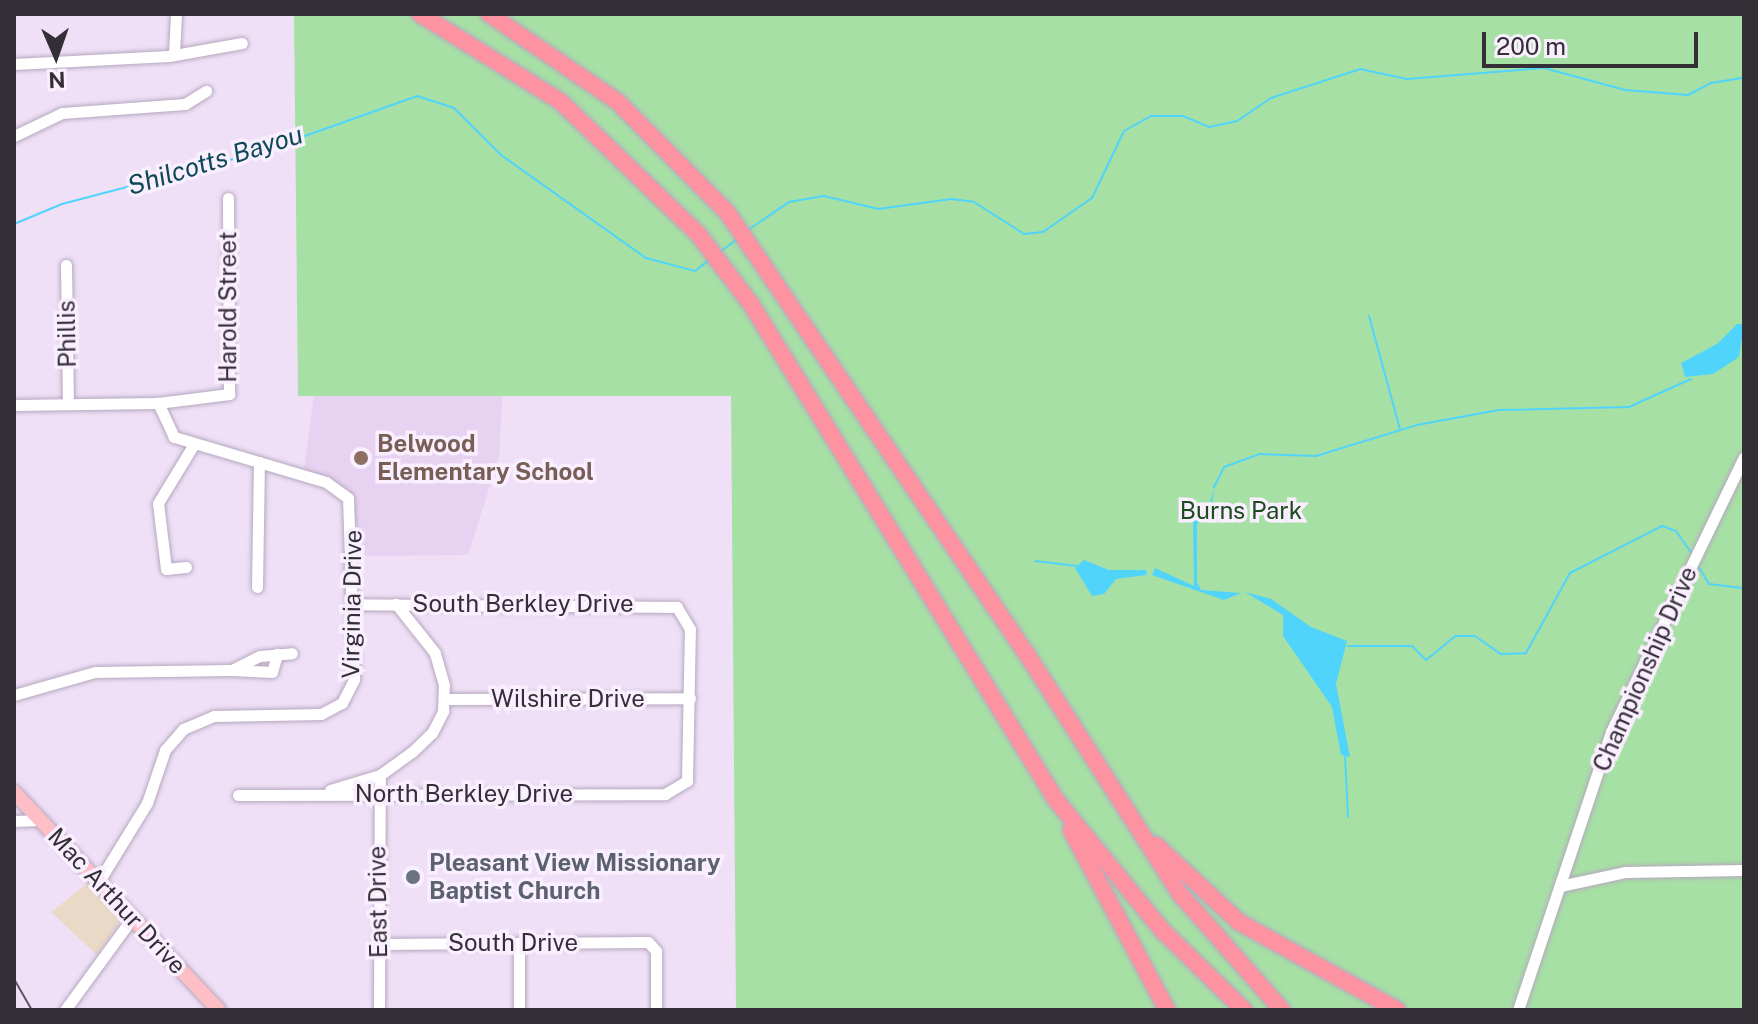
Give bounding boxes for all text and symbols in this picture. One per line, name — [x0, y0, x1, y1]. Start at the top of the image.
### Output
north arrow — [16, 16, 96, 96]
scale bar — [1486, 16, 1702, 66]
text: 200 m — [1496, 32, 1566, 60]
text: N — [48, 67, 66, 93]
water label: Shilcotts Bayou — [124, 119, 306, 201]
street label: Harold Street — [214, 231, 242, 383]
street label: Phillis — [52, 300, 82, 368]
place label: Belwood Elementary School — [377, 430, 594, 486]
marker: Belwood Elementary School — [352, 449, 370, 467]
park label: Burns Park — [1180, 497, 1302, 525]
street label: Virginia Drive — [336, 529, 368, 679]
street label: Championship Drive — [1587, 562, 1703, 776]
street label: South Berkley Drive — [412, 590, 634, 618]
street label: Wilshire Drive — [491, 685, 645, 713]
street label: North Berkley Drive — [355, 780, 573, 808]
street label: Mac Arthur Drive — [42, 822, 192, 980]
street label: East Drive — [363, 846, 393, 958]
place label: Pleasant View Missionary Baptist Church — [429, 849, 721, 905]
marker: Pleasant View Missionary Baptist Church — [404, 868, 422, 886]
street label: South Drive — [448, 929, 578, 957]

